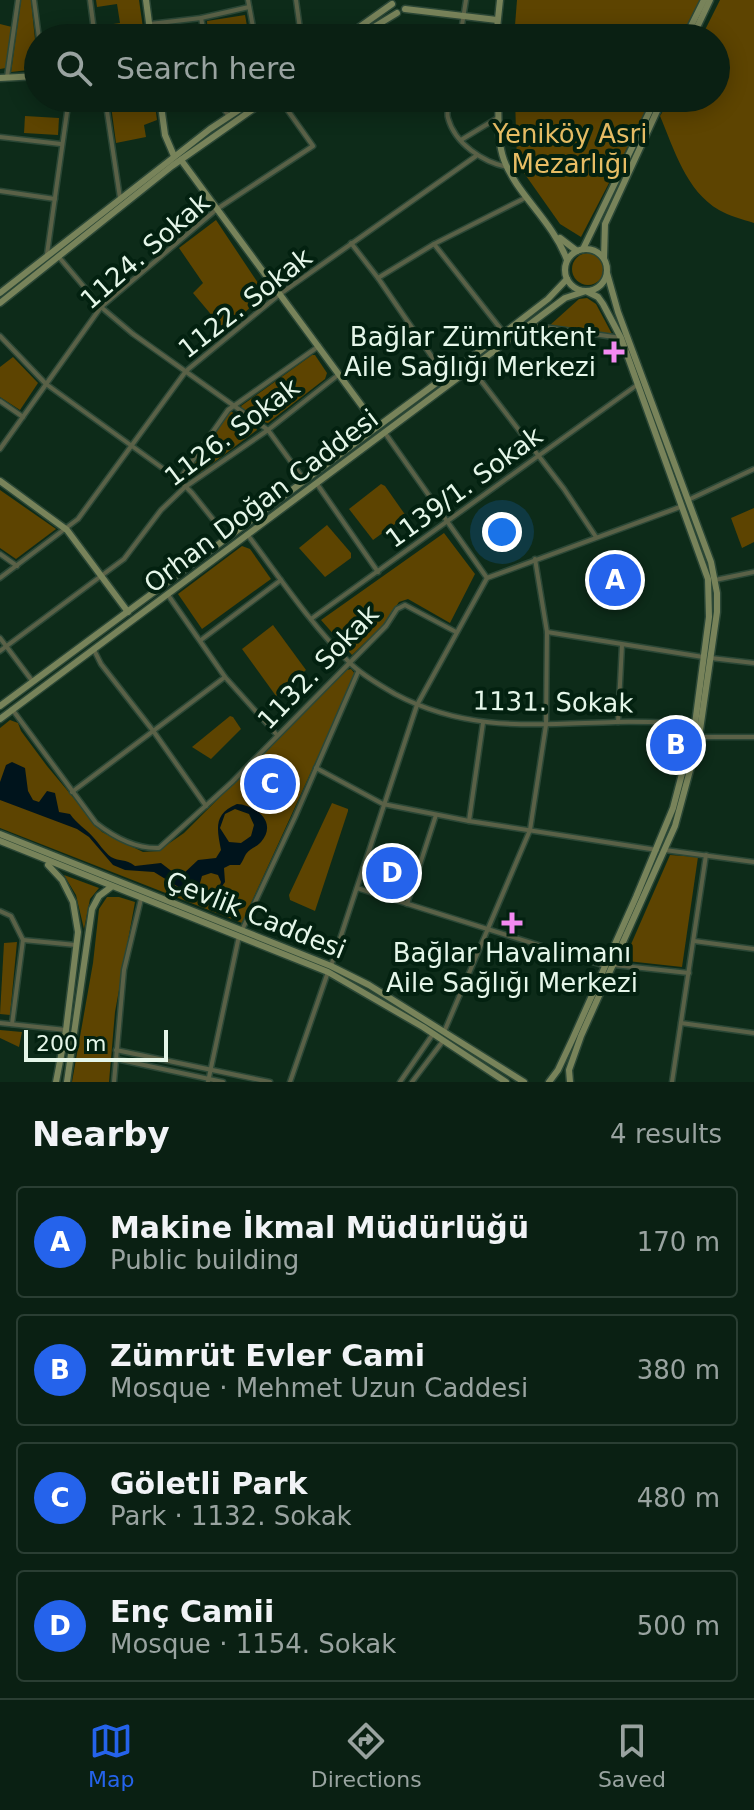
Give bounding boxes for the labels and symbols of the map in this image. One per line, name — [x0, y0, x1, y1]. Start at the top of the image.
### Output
park label: Yeniköy Asri Mezarlığı — [491, 119, 648, 179]
street label: 1124. Sokak — [75, 187, 215, 315]
street label: 1122. Sokak — [172, 242, 318, 364]
place label: Bağlar Zümrütkent Aile Sağlığı Merkezi — [344, 322, 596, 382]
marker: Bağlar Zümrütkent Aile Sağlığı Merkezi — [603, 341, 625, 363]
street label: 1126. Sokak — [159, 372, 305, 492]
street label: Orhan Doğan Caddesi — [138, 403, 384, 599]
street label: 1139/1. Sokak — [380, 420, 548, 554]
your location — [482, 512, 522, 552]
pin: A — [589, 550, 641, 610]
street label: 1132. Sokak — [251, 599, 385, 735]
street label: 1131. Sokak — [472, 686, 634, 718]
pin: B — [650, 715, 702, 775]
pin: C — [244, 754, 296, 814]
pin: D — [366, 843, 418, 903]
street label: Çevlik Caddesi — [162, 865, 350, 965]
marker: Bağlar Havalimanı Aile Sağlığı Merkezi — [501, 912, 523, 934]
place label: Bağlar Havalimanı Aile Sağlığı Merkezi — [386, 938, 638, 998]
scale bar — [24, 1026, 168, 1062]

